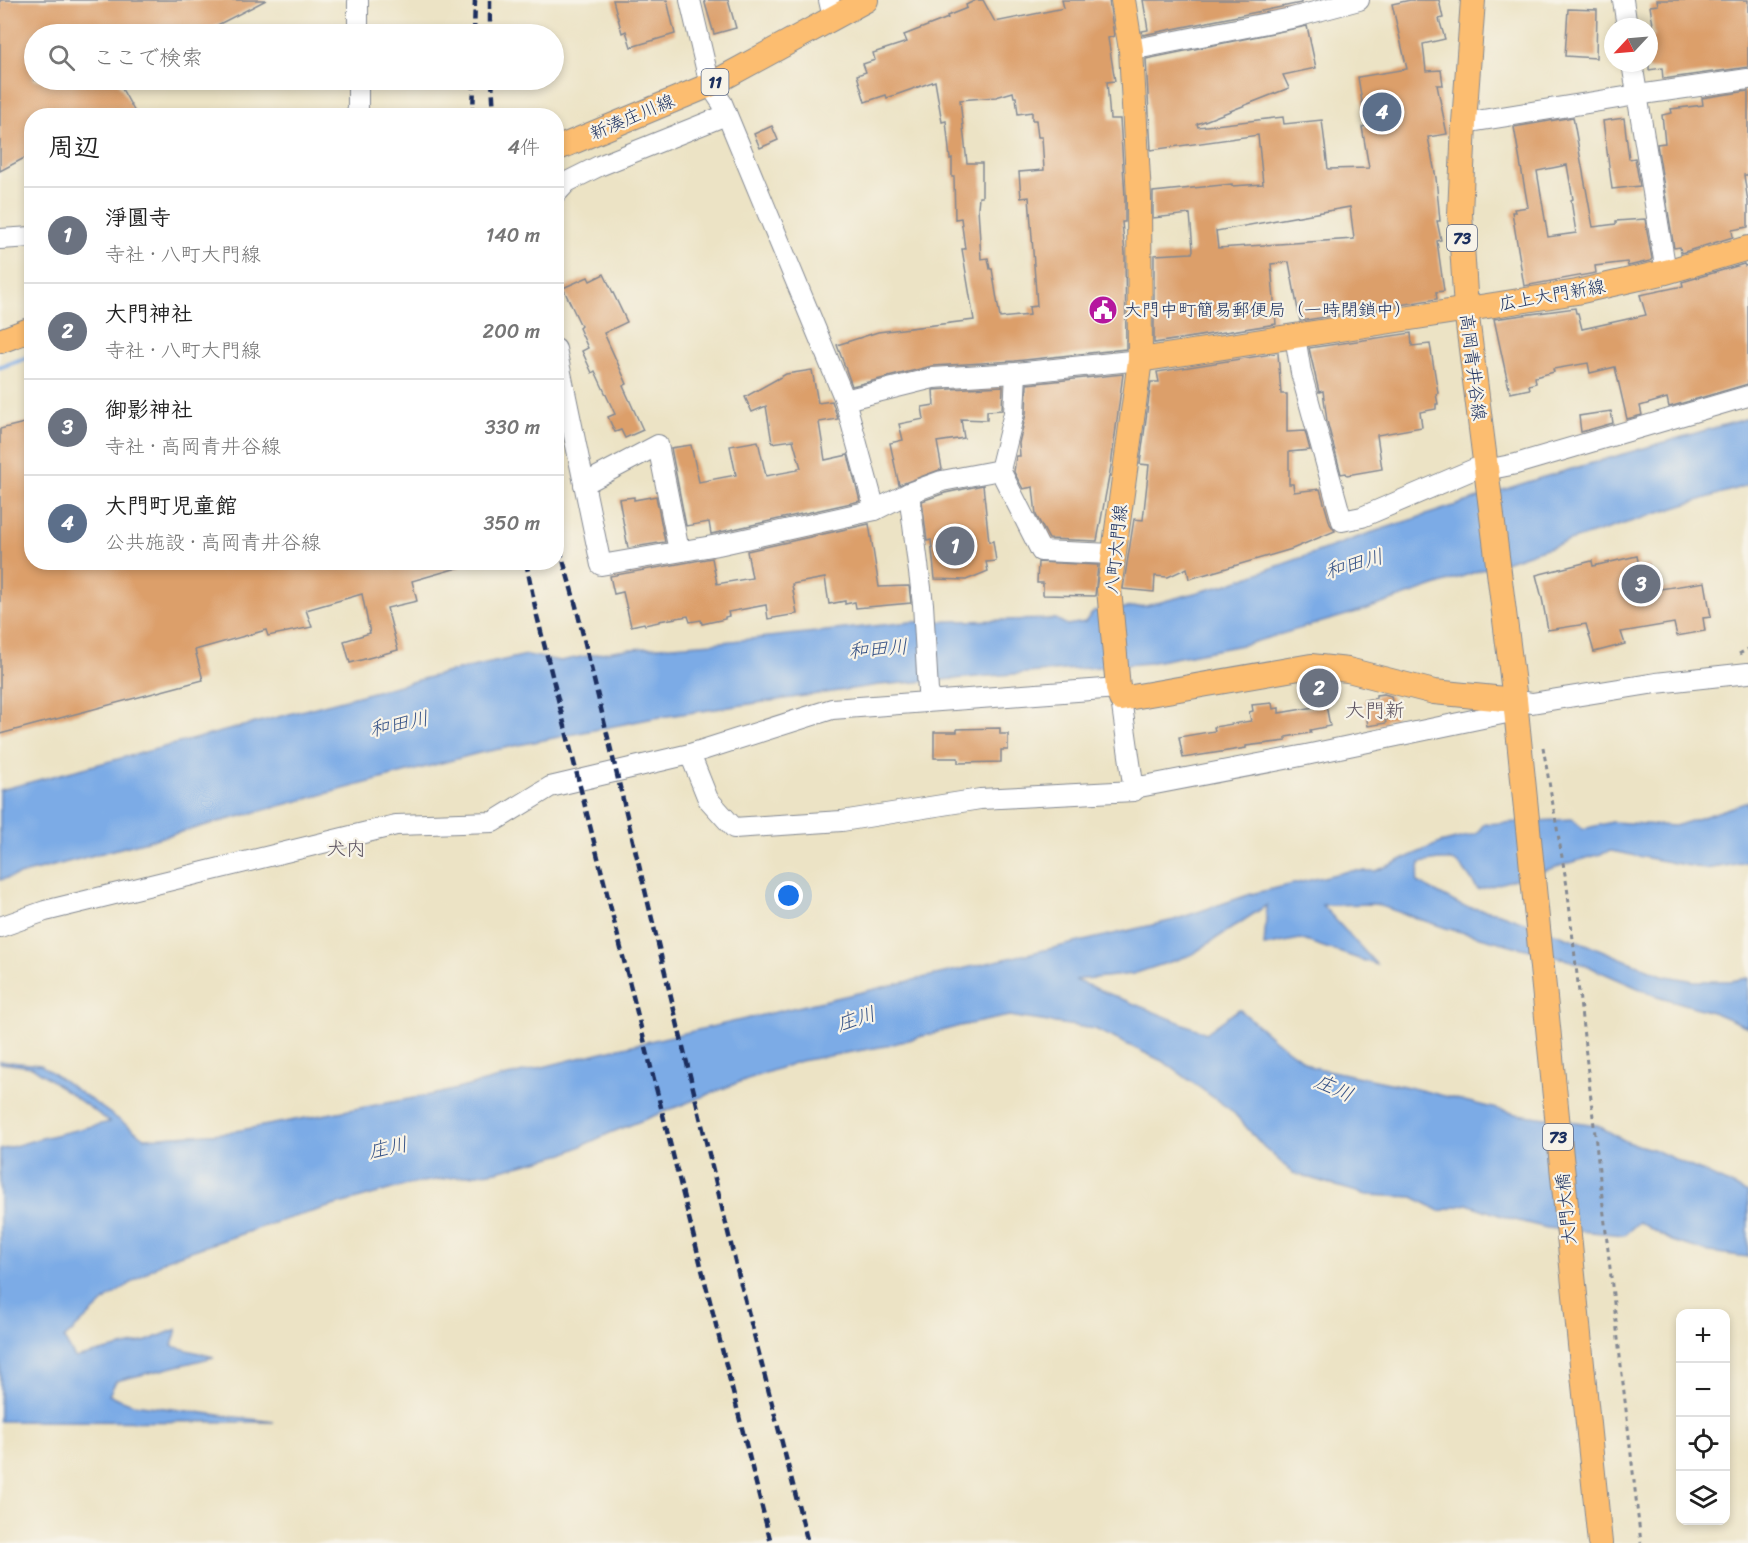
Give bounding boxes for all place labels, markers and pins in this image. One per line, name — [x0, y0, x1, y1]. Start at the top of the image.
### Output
pin: 4 — [1362, 90, 1402, 134]
public building icon: 大門中町簡易郵便局（一時閉鎖中） — [1087, 294, 1119, 326]
place label: 大門中町簡易郵便局（一時閉鎖中） — [1124, 294, 1412, 326]
pin: 1 — [936, 524, 974, 568]
pin: 3 — [1622, 562, 1660, 606]
pin: 2 — [1300, 666, 1338, 710]

